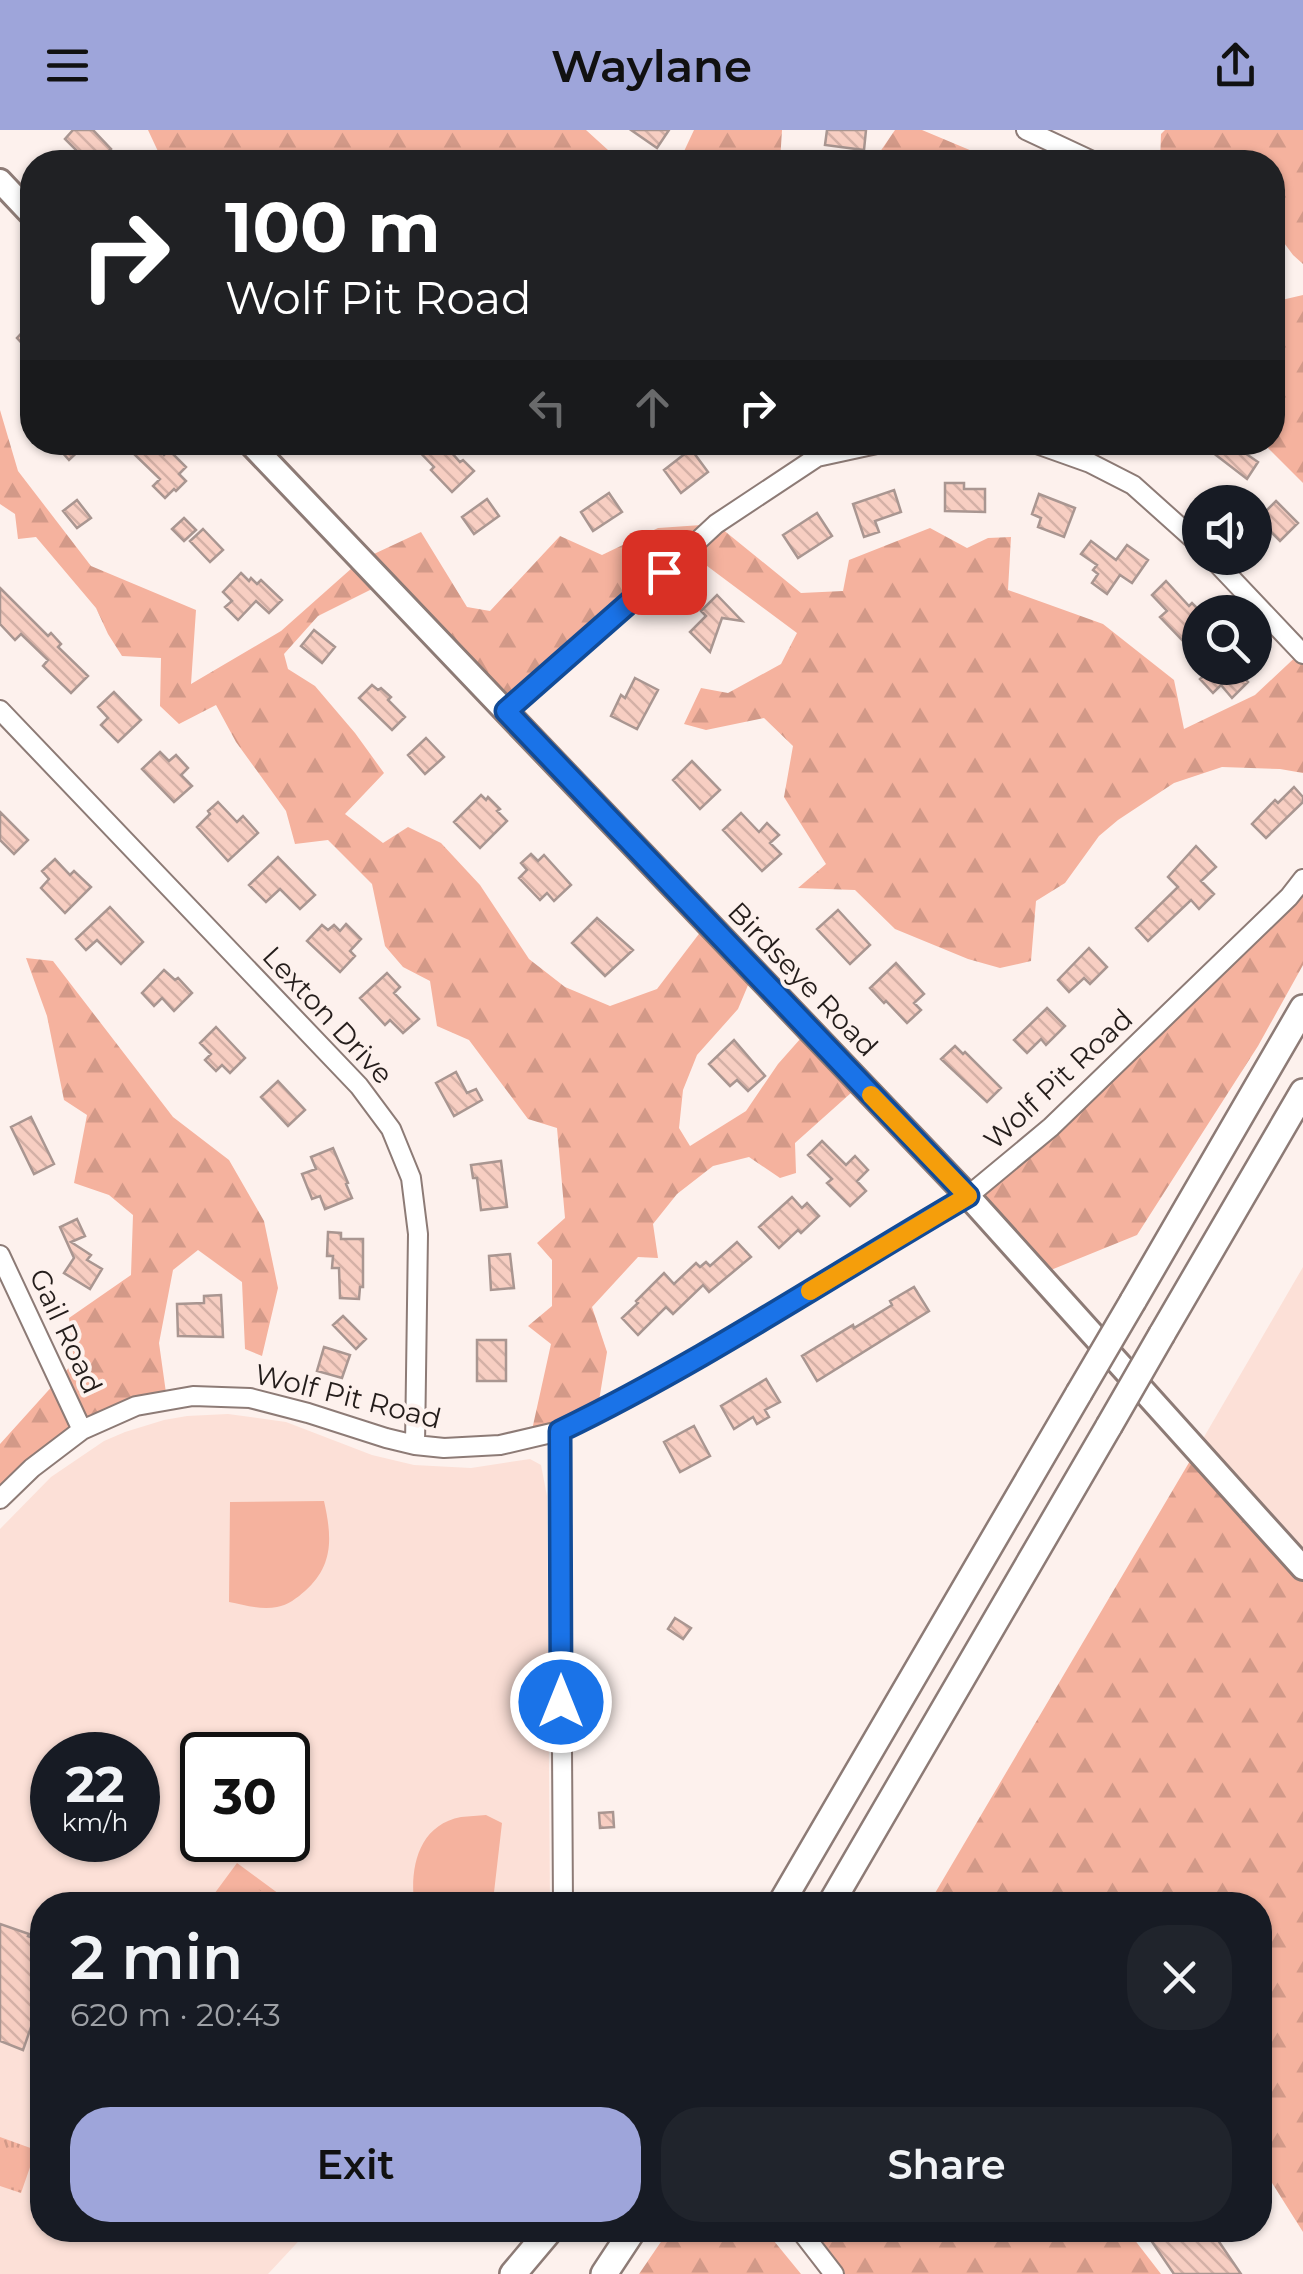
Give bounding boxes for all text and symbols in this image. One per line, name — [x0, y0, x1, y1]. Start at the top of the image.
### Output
icon: menu — [40, 38, 95, 93]
text: Waylane — [551, 38, 752, 93]
icon: share — [1208, 38, 1263, 93]
text: 100 m — [225, 184, 441, 270]
icon: right — [60, 190, 190, 320]
text: Wolf Pit Road — [225, 270, 532, 325]
icon: left — [520, 380, 575, 435]
icon: ahead — [625, 380, 680, 435]
icon: right — [730, 380, 785, 435]
map controls — [1182, 485, 1272, 685]
button: sound — [1182, 485, 1272, 575]
pin — [622, 530, 707, 615]
icon: arrive — [637, 545, 692, 600]
button: search — [1182, 595, 1272, 685]
street label: Birdseye Road — [721, 895, 885, 1063]
street label: Lexton Drive — [256, 939, 400, 1091]
street label: Wolf Pit Road — [977, 1002, 1139, 1156]
street label: Gail Road — [22, 1263, 110, 1399]
street label: Wolf Pit Road — [251, 1356, 445, 1436]
position arrow — [509, 1650, 613, 1754]
speed limit sign: 30 — [180, 1732, 310, 1862]
text: 22 — [66, 1754, 125, 1815]
text: km/h — [62, 1807, 128, 1837]
text: 2 min — [70, 1921, 243, 1994]
button: close — [1127, 1925, 1232, 2030]
text: 620 m · 20:43 — [70, 1995, 281, 2034]
button: Exit — [70, 2107, 641, 2222]
button: Share — [661, 2107, 1232, 2222]

